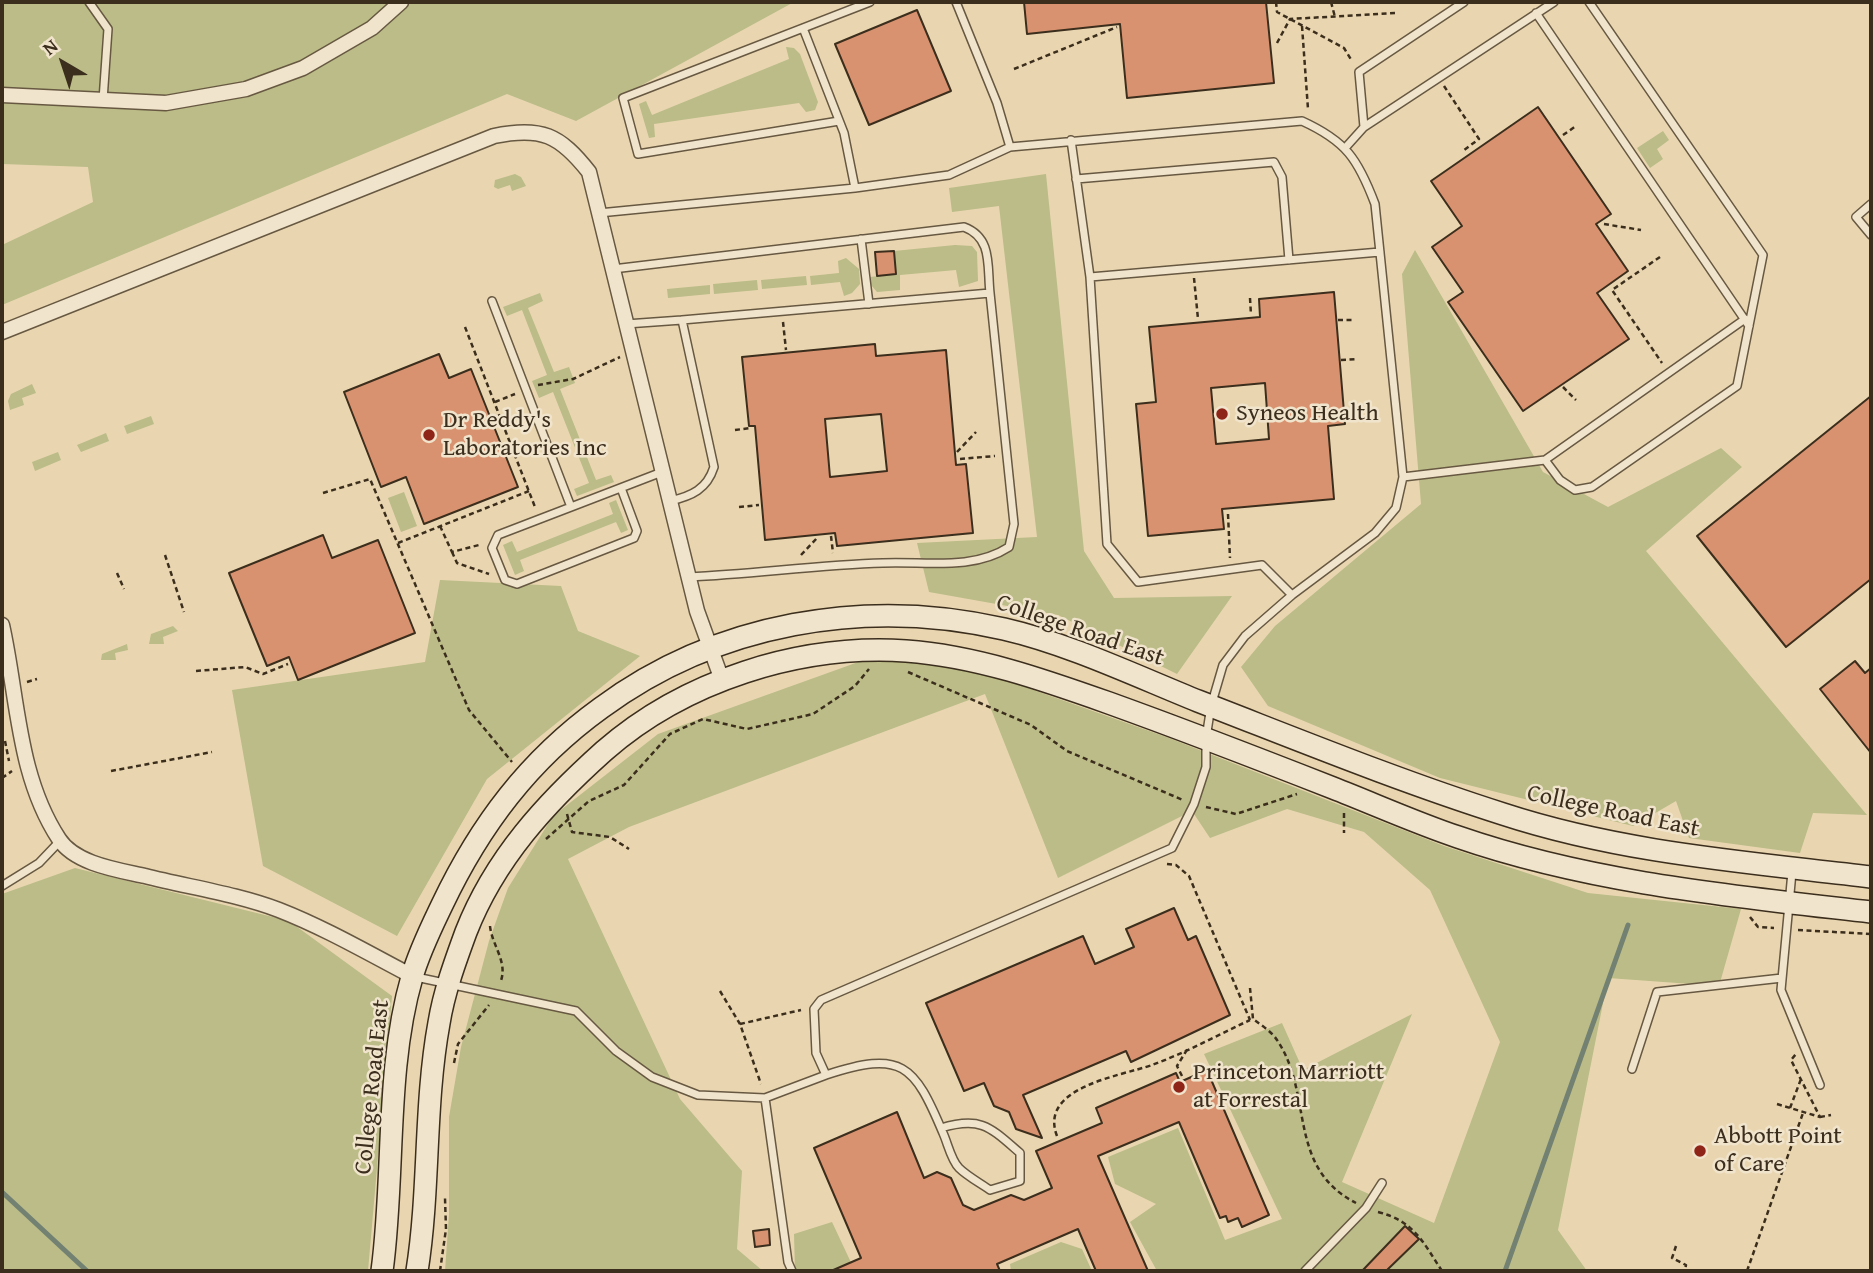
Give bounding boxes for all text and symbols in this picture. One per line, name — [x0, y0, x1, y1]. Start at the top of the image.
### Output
north arrow — [28, 28, 98, 98]
text: N — [36, 32, 64, 62]
place label: Syneos Health — [1236, 400, 1379, 428]
marker: Syneos Health — [1214, 406, 1230, 422]
place label: Dr Reddy's Laboratories Inc — [443, 407, 607, 463]
marker: Dr Reddy's Laboratories Inc — [421, 427, 437, 443]
street label: College Road East — [992, 589, 1168, 673]
street label: College Road East — [1524, 780, 1702, 844]
street label: College Road East — [350, 998, 396, 1176]
place label: Princeton Marriott at Forrestal — [1193, 1059, 1384, 1115]
marker: Princeton Marriott at Forrestal — [1171, 1079, 1187, 1095]
place label: Abbott Point of Care — [1714, 1123, 1842, 1179]
marker: Abbott Point of Care — [1692, 1143, 1708, 1159]

